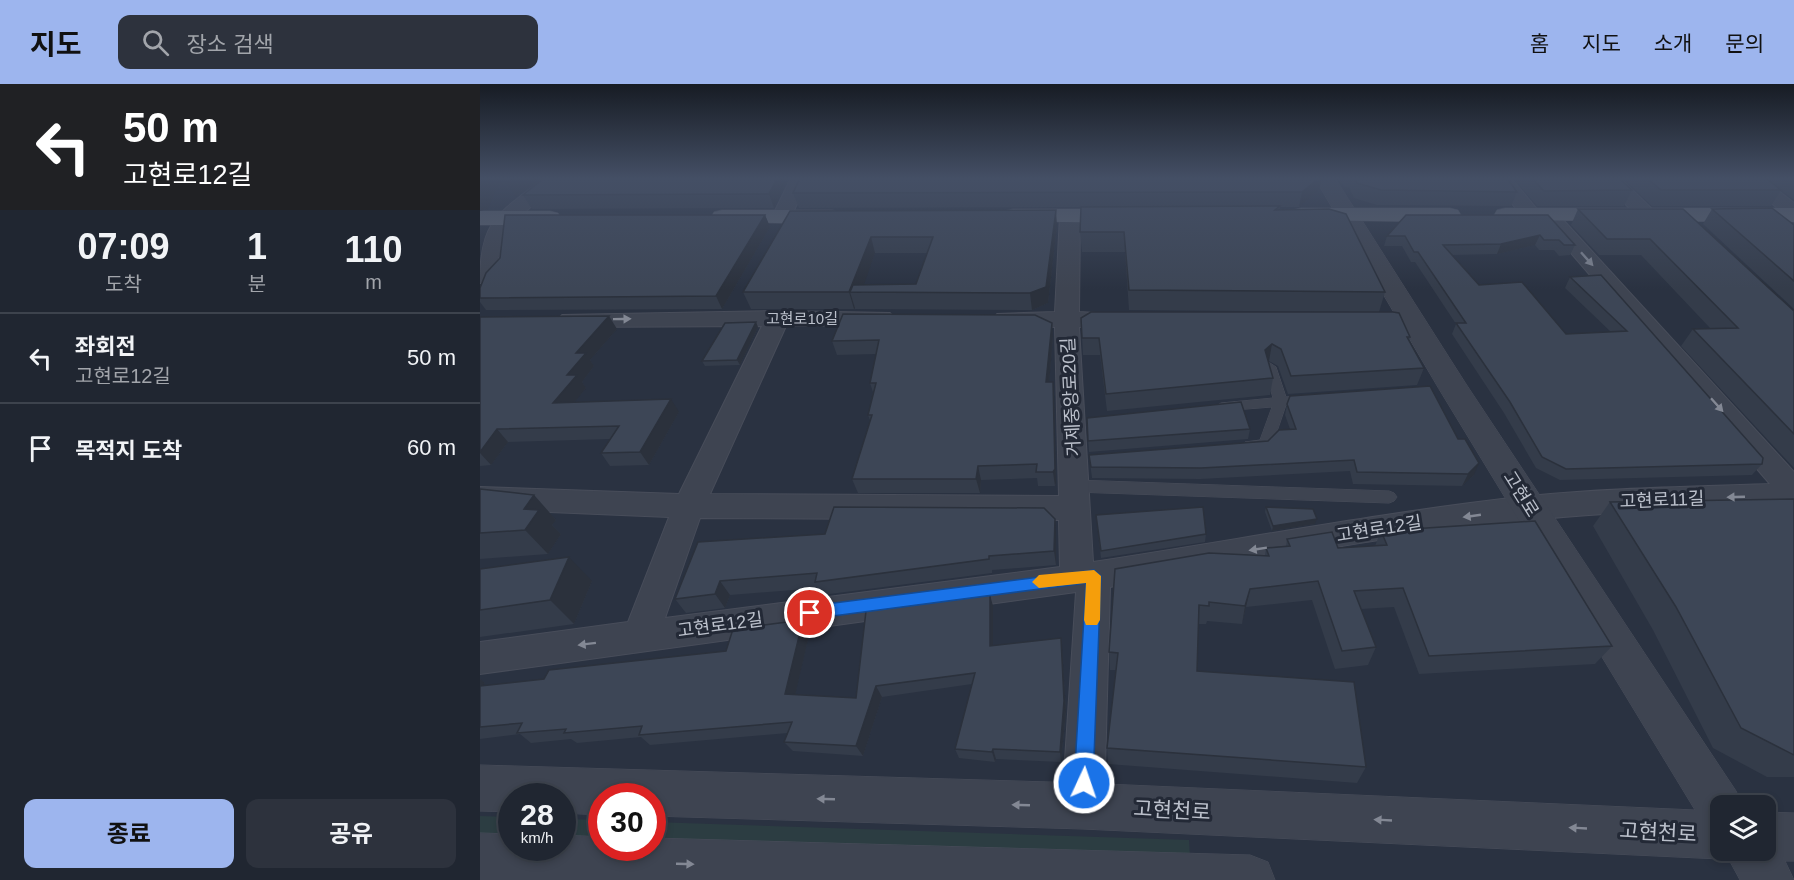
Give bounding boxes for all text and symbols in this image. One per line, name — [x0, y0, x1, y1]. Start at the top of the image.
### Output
search box — [118, 15, 538, 69]
icon: search — [139, 26, 172, 59]
text: 지도 — [30, 29, 82, 60]
text: 장소 검색 — [187, 32, 274, 57]
text: 홈 — [1530, 32, 1549, 55]
text: 지도 — [1582, 32, 1621, 55]
text: 소개 — [1654, 32, 1692, 55]
text: 문의 — [1725, 32, 1764, 55]
text: 50 m — [123, 104, 219, 151]
icon: left — [24, 108, 102, 186]
text: 고현로12길 — [123, 160, 252, 190]
text: 07:09 — [77, 226, 170, 267]
text: 1 — [247, 226, 267, 267]
text: 110 — [344, 229, 403, 270]
one-way arrow — [1580, 251, 1593, 266]
text: m — [365, 271, 382, 293]
text: 도착 — [105, 273, 142, 295]
text: 분 — [248, 273, 266, 295]
street label: 고현로10길 — [766, 310, 838, 327]
one-way arrow — [613, 314, 632, 324]
text: 좌회전 — [75, 334, 136, 359]
street label: 거제중앙로20길 — [1058, 337, 1084, 457]
icon: left — [24, 342, 57, 375]
text: 50 m — [407, 345, 456, 370]
text: 고현로12길 — [75, 365, 171, 387]
one-way arrow — [1710, 397, 1724, 412]
icon: arrive — [24, 432, 57, 465]
text: 60 m — [407, 435, 456, 460]
text: 목적지 도착 — [75, 438, 182, 463]
street label: 고현로 — [1499, 468, 1543, 520]
street label: 고현로11길 — [1619, 489, 1705, 511]
one-way arrow — [1726, 492, 1745, 501]
one-way arrow — [1462, 511, 1481, 521]
street label: 고현로12길 — [1335, 512, 1423, 546]
one-way arrow — [1249, 545, 1268, 554]
pin — [784, 587, 835, 638]
icon: arrive — [793, 596, 826, 629]
street label: 고현로12길 — [676, 609, 764, 641]
one-way arrow — [578, 640, 597, 649]
position arrow — [1052, 751, 1116, 815]
speed limit sign: 30 — [588, 783, 666, 861]
one-way arrow — [816, 794, 835, 803]
map controls — [1710, 795, 1776, 861]
button: layers — [1710, 795, 1776, 861]
street label: 고현천로 — [1133, 796, 1211, 824]
text: 28 — [520, 798, 554, 831]
button: 종료 — [24, 799, 234, 868]
button: 공유 — [246, 799, 456, 868]
one-way arrow — [1011, 800, 1030, 809]
one-way arrow — [1374, 815, 1393, 824]
street label: 고현천로 — [1619, 818, 1697, 846]
one-way arrow — [1569, 824, 1588, 833]
text: km/h — [521, 829, 553, 846]
one-way arrow — [676, 859, 695, 868]

